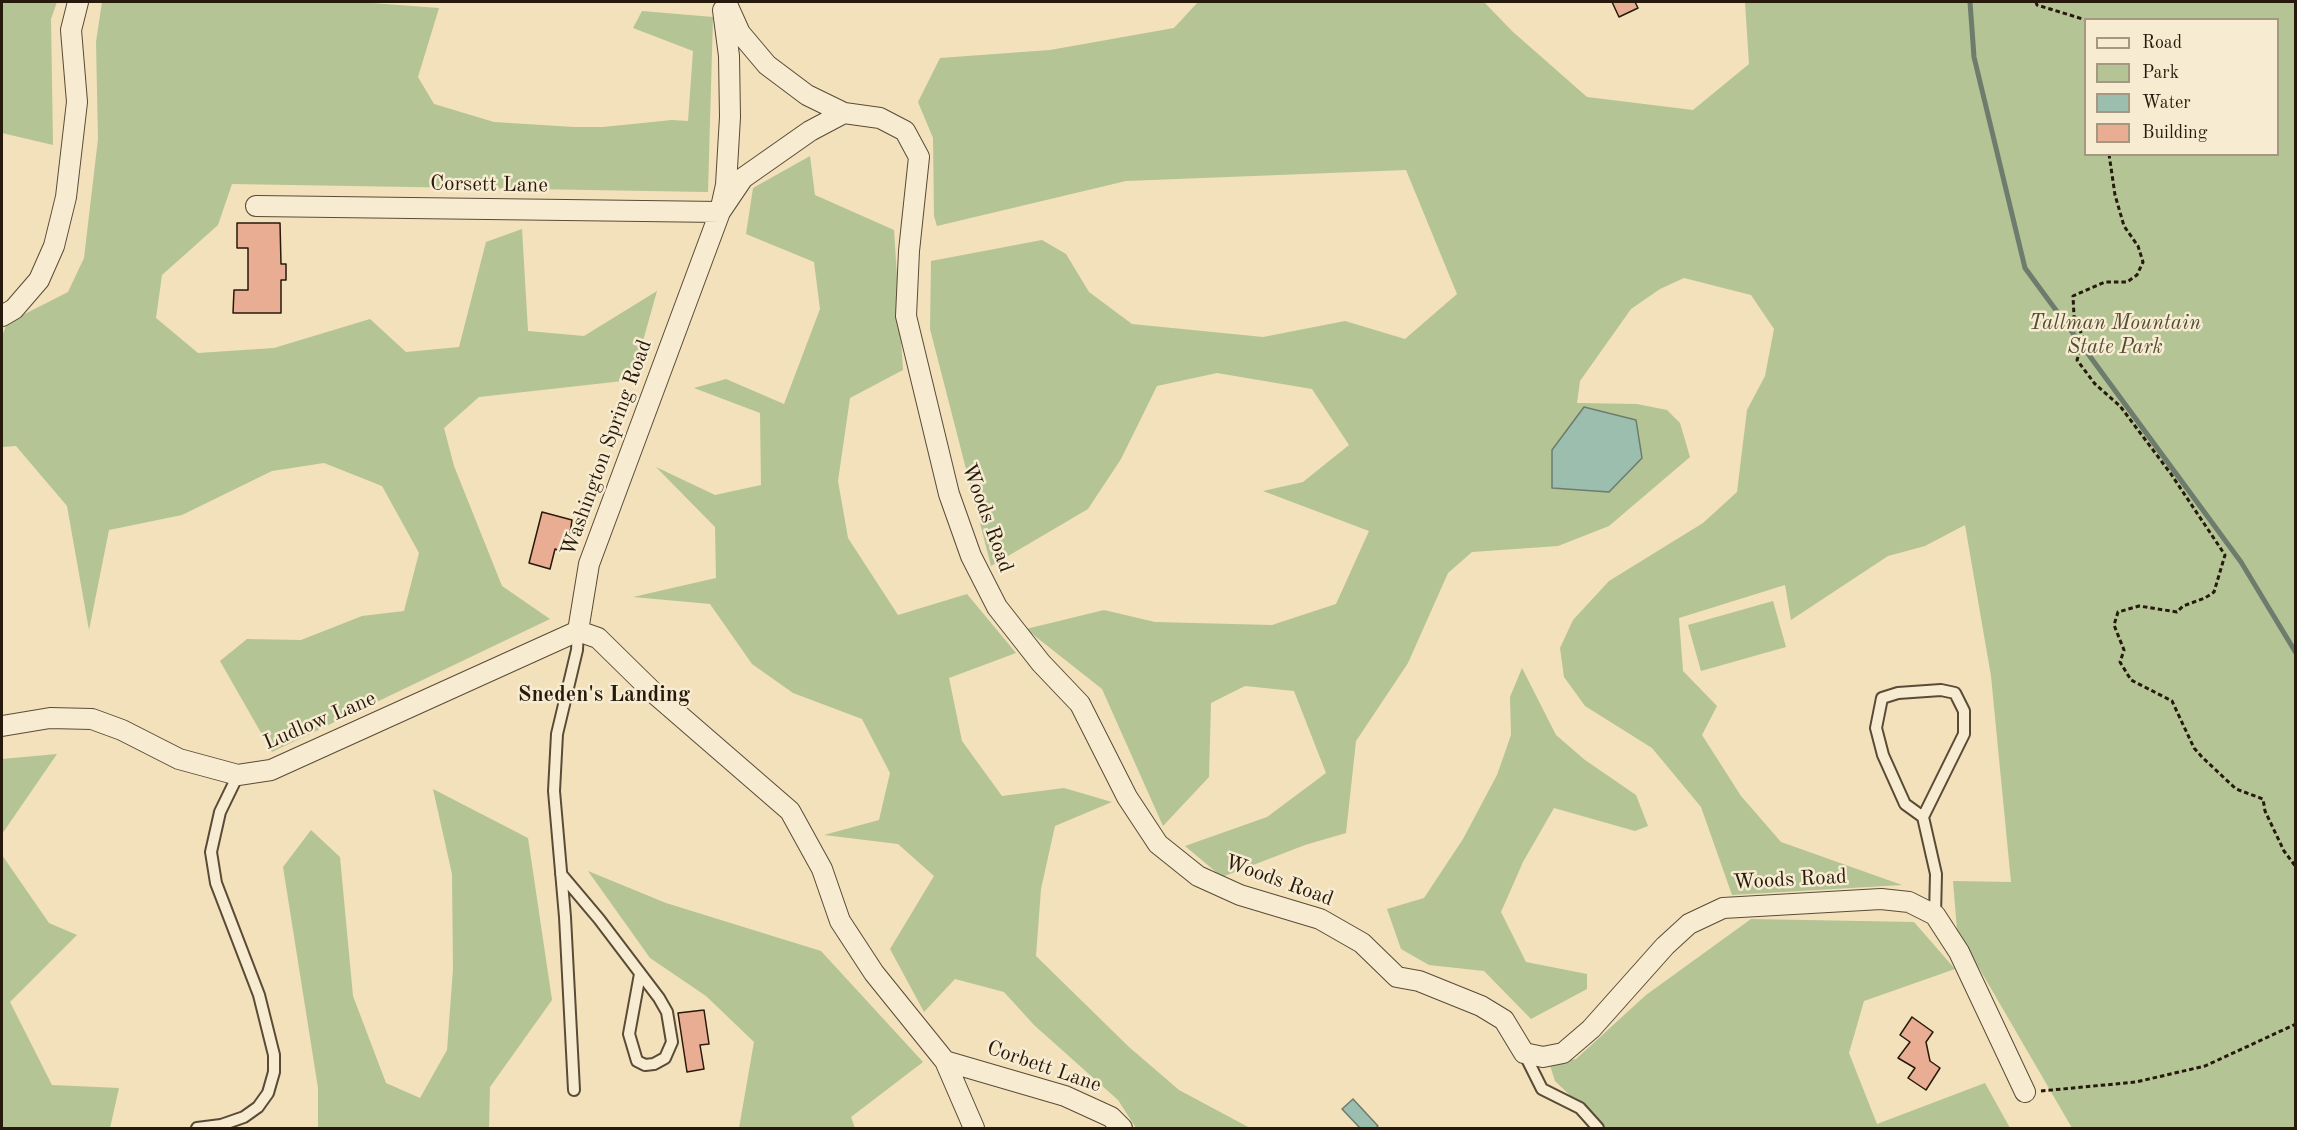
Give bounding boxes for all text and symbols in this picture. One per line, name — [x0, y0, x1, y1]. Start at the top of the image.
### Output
legend — [2084, 18, 2279, 156]
text: Road — [2142, 34, 2182, 52]
text: Park — [2142, 64, 2179, 82]
text: Water — [2142, 94, 2191, 112]
text: Building — [2142, 124, 2207, 142]
street label: Corsett Lane — [430, 171, 548, 199]
park label: Tallman Mountain State Park — [2029, 310, 2201, 360]
street label: Washington Spring Road — [556, 336, 658, 560]
street label: Woods Road — [956, 460, 1018, 576]
district label: Sneden's Landing — [518, 682, 690, 708]
street label: Ludlow Lane — [260, 686, 380, 756]
street label: Woods Road — [1221, 850, 1337, 912]
street label: Woods Road — [1732, 864, 1848, 896]
street label: Corbett Lane — [983, 1036, 1105, 1098]

